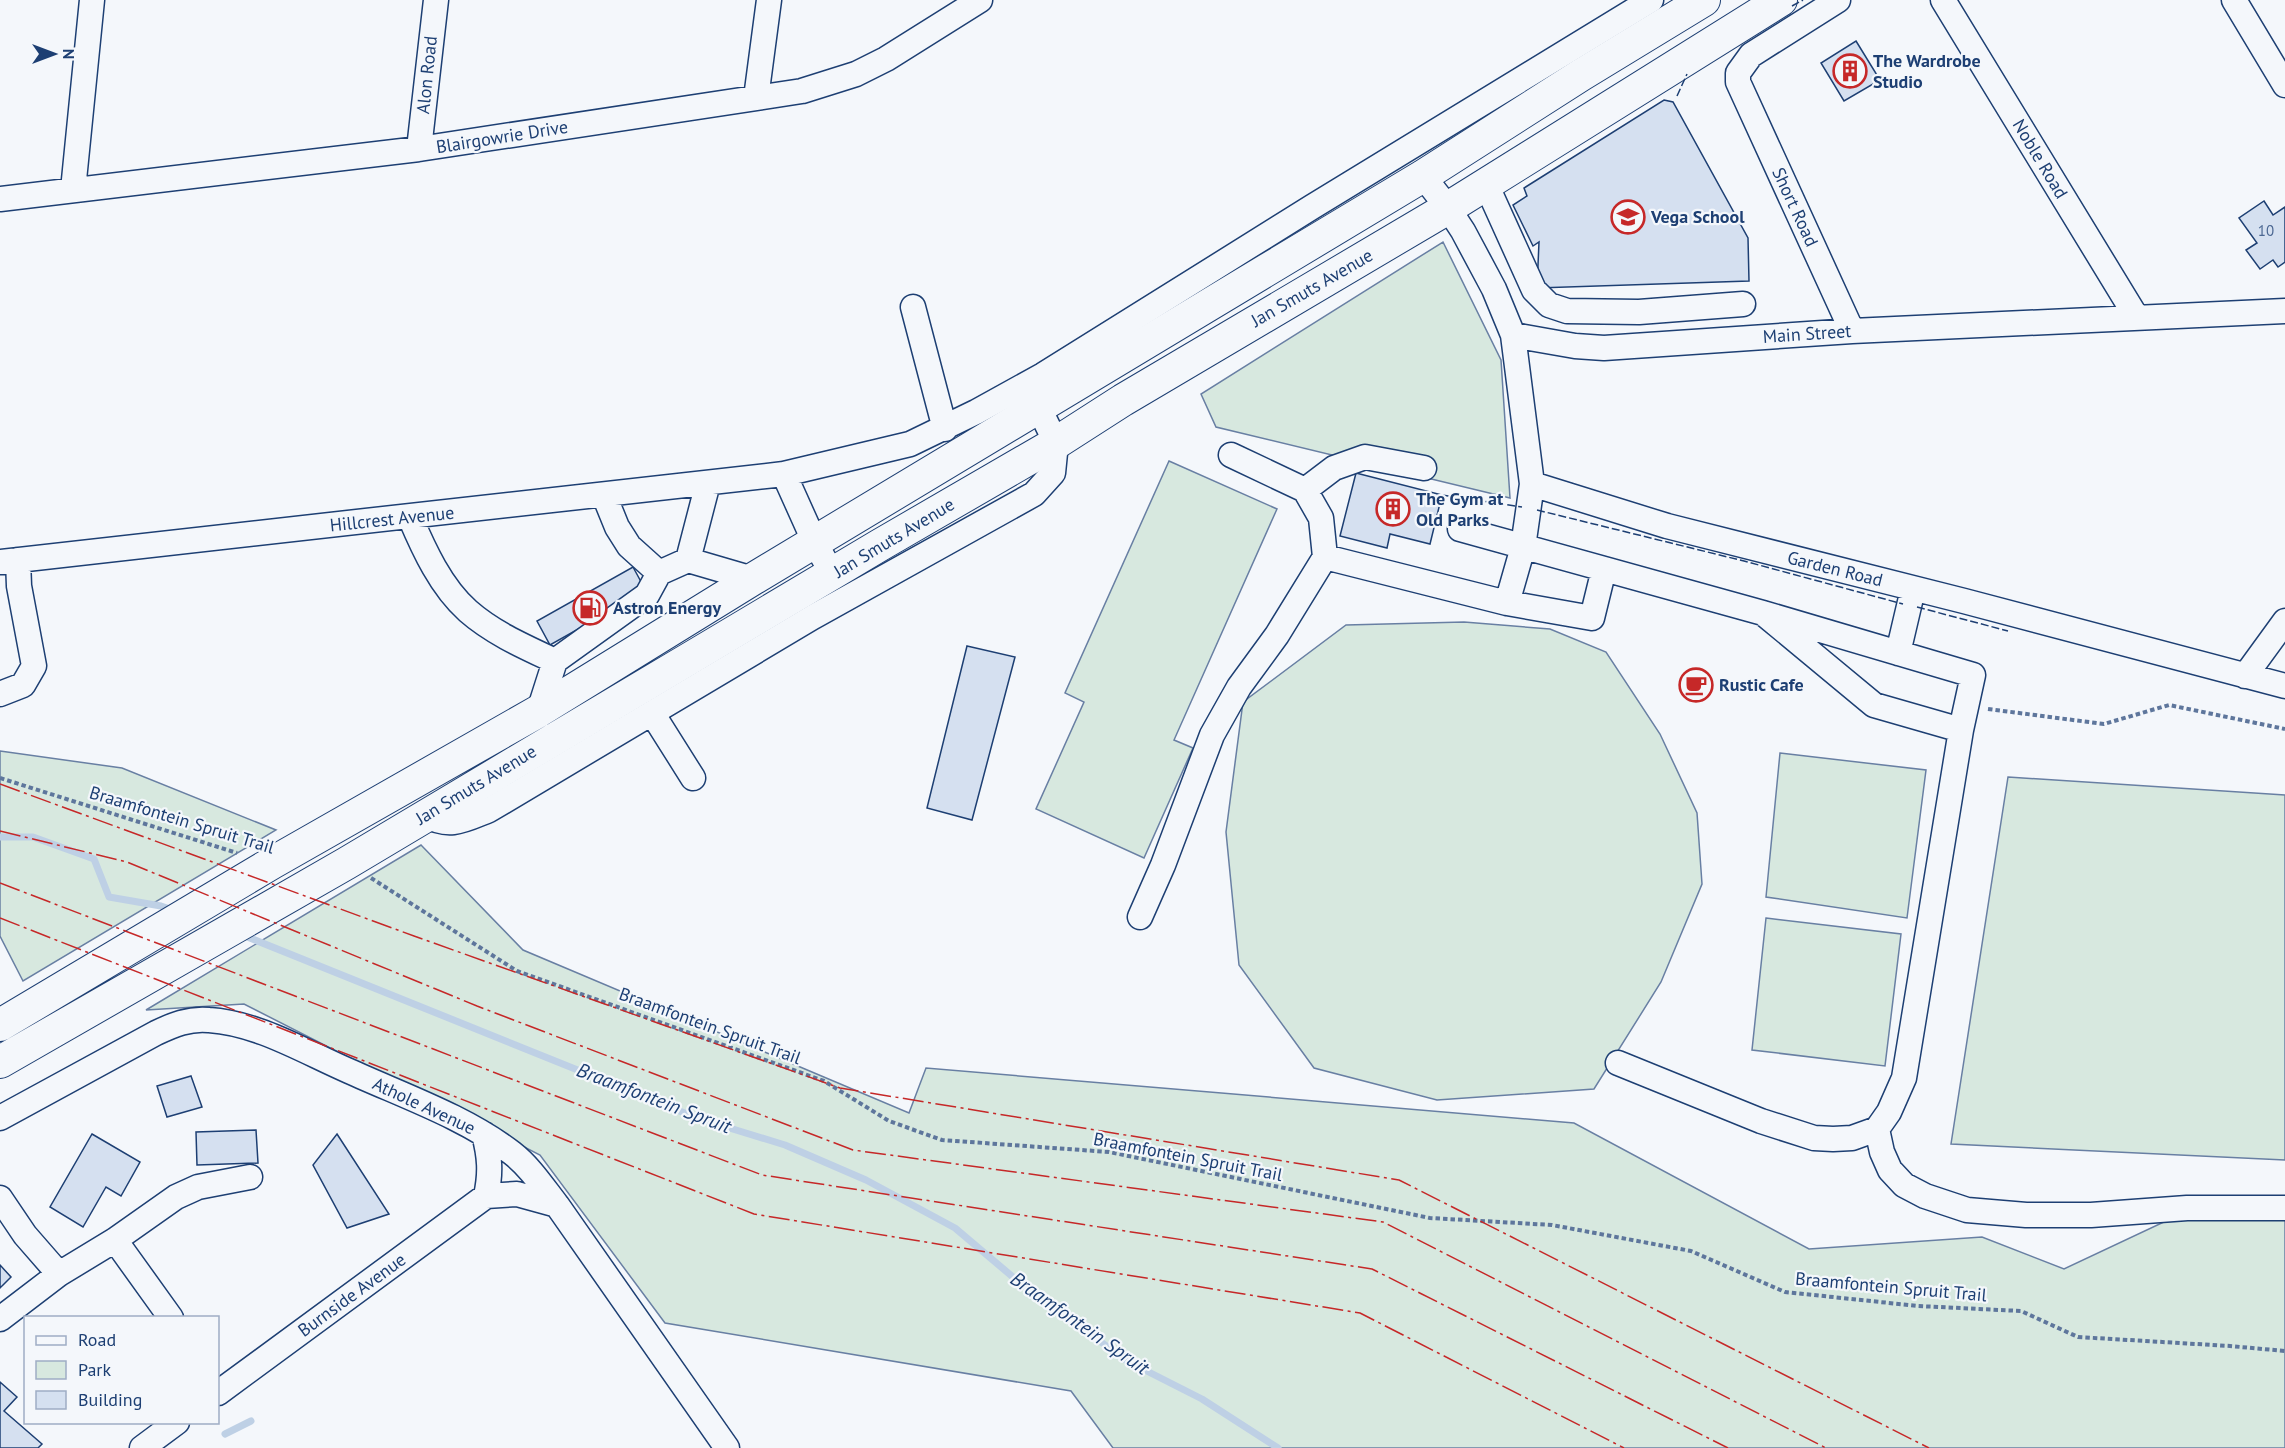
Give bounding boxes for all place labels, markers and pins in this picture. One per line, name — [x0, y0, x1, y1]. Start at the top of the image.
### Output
place label: The Wardrobe Studio — [1873, 49, 1981, 93]
building icon: The Wardrobe Studio — [1832, 53, 1868, 89]
school or university icon: Vega School — [1610, 199, 1646, 235]
place label: Vega School — [1650, 205, 1745, 228]
place label: The Gym at Old Parks — [1416, 487, 1504, 531]
building icon: The Gym at Old Parks — [1375, 491, 1411, 527]
fuel station icon: Astron Energy — [572, 590, 608, 626]
place label: Astron Energy — [613, 596, 721, 619]
cafe icon: Rustic Cafe — [1678, 667, 1714, 703]
place label: Rustic Cafe — [1719, 673, 1804, 696]

